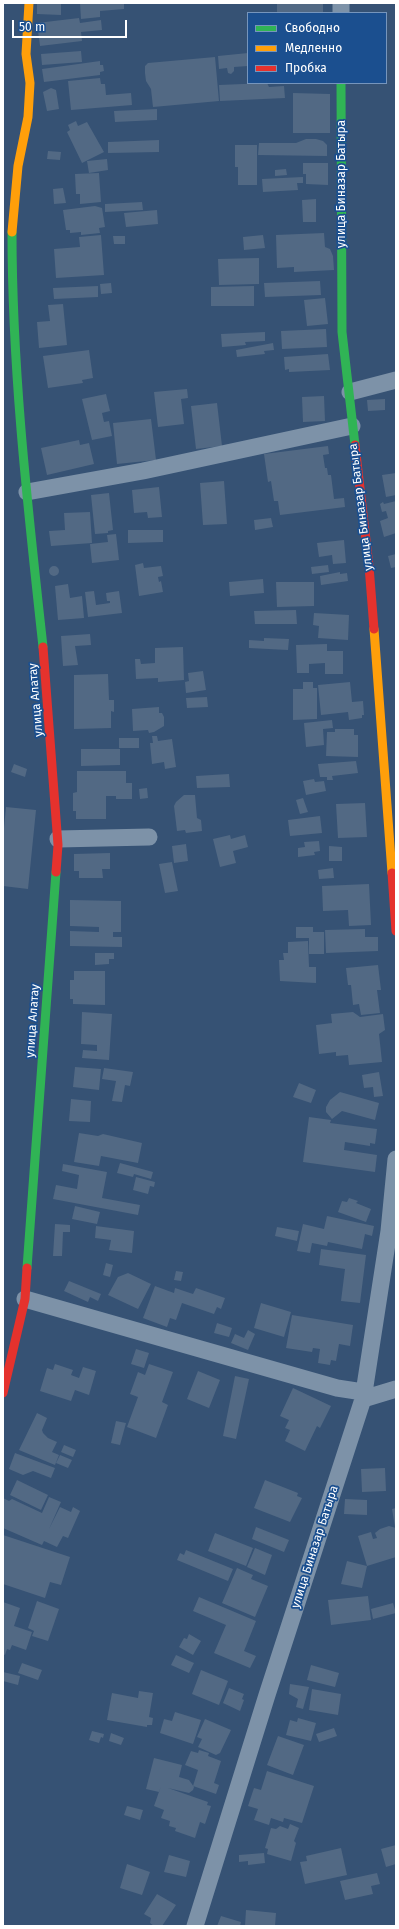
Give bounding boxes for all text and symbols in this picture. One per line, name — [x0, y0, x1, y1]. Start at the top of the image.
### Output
scale bar — [14, 12, 129, 38]
legend — [247, 12, 387, 84]
text: 50 m — [19, 20, 45, 34]
text: Свободно — [285, 21, 340, 35]
text: Медленно — [285, 41, 342, 55]
text: Пробка — [285, 61, 327, 75]
street label: улица Биназар Батыра — [335, 120, 349, 248]
street label: улица Биназар Батыра — [346, 443, 376, 571]
street label: улица Алатау — [26, 663, 46, 737]
street label: улица Алатау — [23, 984, 43, 1058]
street label: улица Биназар Батыра — [288, 1484, 342, 1610]

